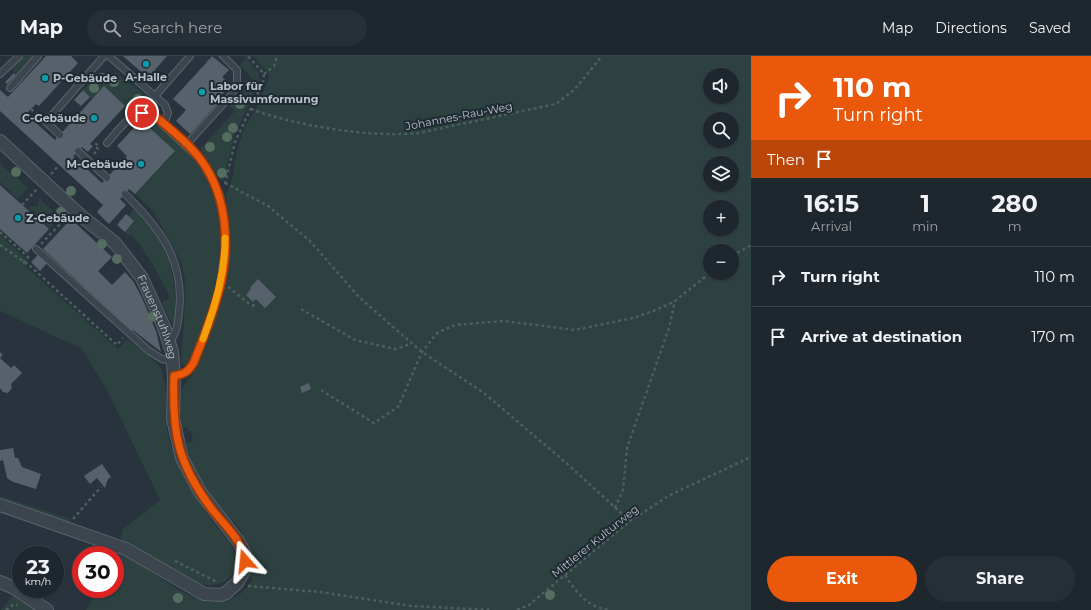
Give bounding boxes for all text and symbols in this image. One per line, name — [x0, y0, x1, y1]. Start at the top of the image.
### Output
search box — [87, 10, 367, 46]
text: Map — [20, 16, 63, 39]
icon: search — [101, 17, 123, 39]
text: Search here — [133, 18, 222, 37]
text: Map — [882, 19, 913, 37]
text: Directions — [935, 19, 1007, 37]
text: Saved — [1029, 19, 1071, 37]
marker: A-Halle — [141, 59, 151, 69]
map controls — [703, 68, 739, 280]
button: sound — [703, 68, 739, 104]
place label: A-Halle — [124, 70, 167, 84]
text: 110 m — [833, 70, 911, 104]
place label: P-Gebäude — [53, 71, 117, 85]
icon: right — [767, 72, 819, 124]
marker: P-Gebäude — [40, 73, 50, 83]
place label: Labor für Massivumformung — [210, 79, 319, 106]
marker: Labor für Massivumformung — [197, 87, 207, 97]
pin — [125, 96, 159, 130]
street label: Johannes-Rau-Weg — [403, 99, 514, 133]
icon: arrive — [131, 102, 153, 124]
text: Turn right — [833, 104, 923, 126]
place label: C-Gebäude — [22, 111, 86, 125]
button: search — [703, 112, 739, 148]
marker: C-Gebäude — [89, 113, 99, 123]
icon: arrive — [813, 148, 835, 170]
text: Then — [767, 150, 805, 169]
button: layers — [703, 156, 739, 192]
place label: M-Gebäude — [66, 157, 133, 171]
marker: M-Gebäude — [136, 159, 146, 169]
text: 16:15 — [804, 189, 859, 218]
text: 1 — [920, 189, 930, 218]
text: 280 — [991, 189, 1038, 218]
button: + — [703, 200, 739, 236]
place label: Z-Gebäude — [26, 211, 89, 225]
marker: Z-Gebäude — [13, 213, 23, 223]
text: Arrival — [811, 218, 852, 234]
text: min — [912, 218, 938, 234]
text: m — [1008, 218, 1022, 234]
button: − — [703, 244, 739, 280]
icon: right — [767, 266, 789, 288]
text: Turn right — [801, 267, 880, 286]
text: 110 m — [1034, 267, 1075, 286]
street label: Frauenstuhlweg — [134, 272, 180, 360]
icon: arrive — [767, 326, 789, 348]
text: Arrive at destination — [801, 327, 962, 346]
text: 170 m — [1031, 327, 1075, 346]
street label: Mittlerer Kulturweg — [549, 502, 641, 580]
position arrow — [224, 540, 266, 582]
speed limit sign: 30 — [72, 546, 124, 598]
text: 23 — [26, 555, 50, 579]
button: Exit — [767, 556, 917, 602]
button: Share — [925, 556, 1075, 602]
text: km/h — [25, 575, 51, 588]

